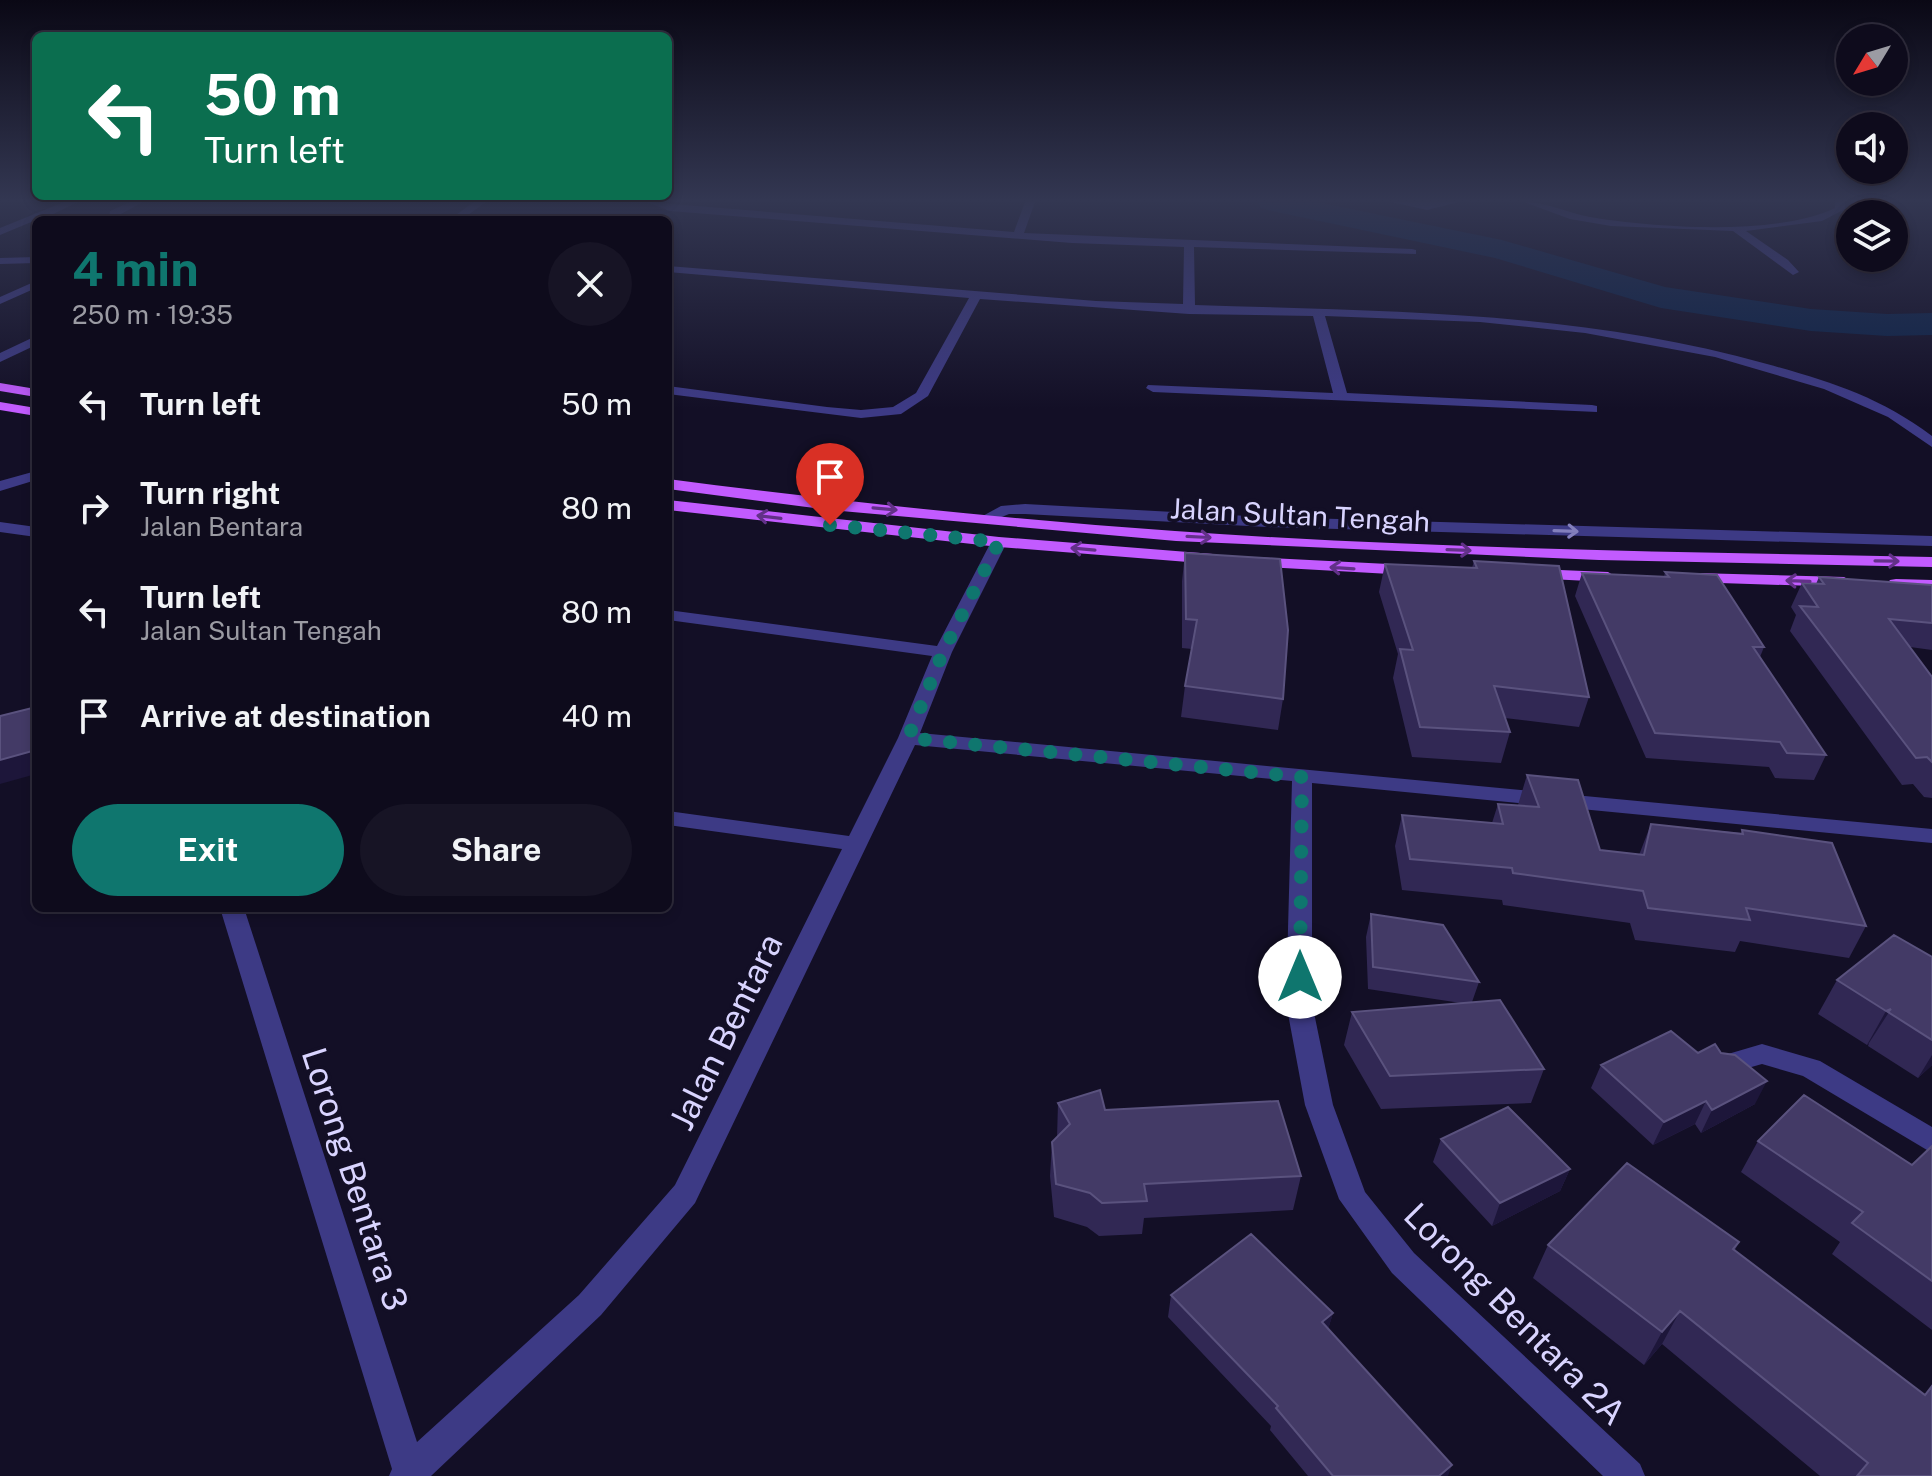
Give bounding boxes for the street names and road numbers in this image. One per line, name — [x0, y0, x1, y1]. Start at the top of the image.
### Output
street label: Jalan Sultan Tengah — [1169, 491, 1431, 538]
street label: Jalan Bentara — [661, 927, 791, 1137]
street label: Lorong Bentara 3 — [294, 1043, 416, 1315]
street label: Lorong Bentara 2A — [1396, 1195, 1634, 1433]

